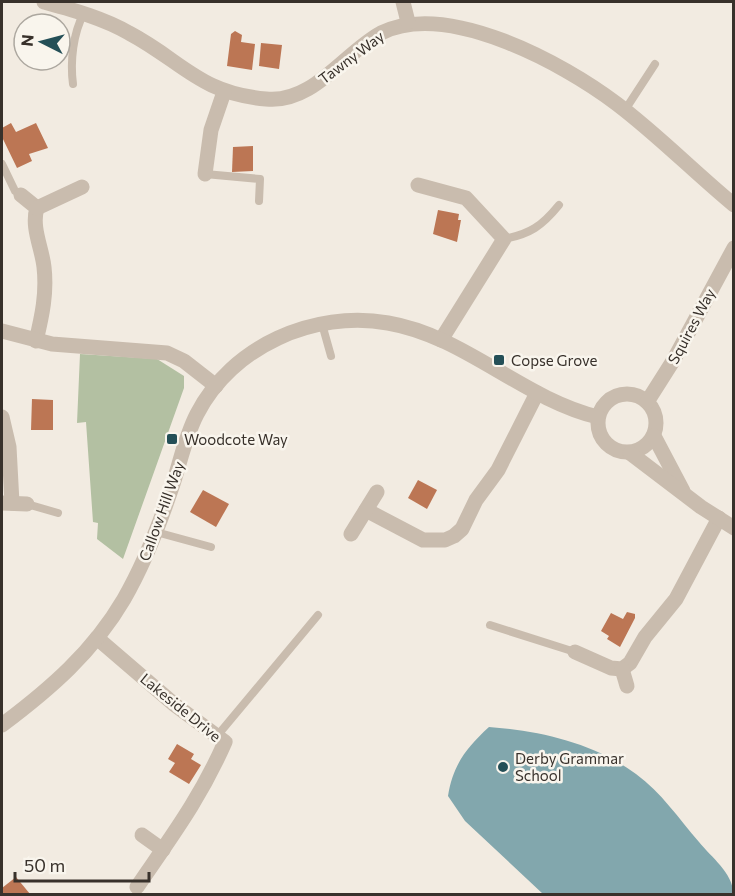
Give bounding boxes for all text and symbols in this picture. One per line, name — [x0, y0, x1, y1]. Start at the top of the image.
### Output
north arrow — [12, 12, 72, 72]
street label: Tawny Way — [315, 26, 387, 87]
text: N — [17, 33, 37, 47]
street label: Squires Way — [664, 285, 719, 367]
place label: Copse Grove — [511, 351, 597, 369]
marker: Copse Grove — [492, 353, 506, 367]
place label: Woodcote Way — [184, 430, 288, 448]
marker: Woodcote Way — [165, 432, 179, 446]
street label: Callow Hill Way — [135, 458, 187, 563]
street label: Lakeside Drive — [137, 669, 225, 745]
place label: Derby Grammar School — [515, 749, 624, 784]
marker: Derby Grammar School — [496, 760, 510, 774]
scale bar — [15, 845, 148, 883]
text: 50 m — [24, 854, 65, 876]

